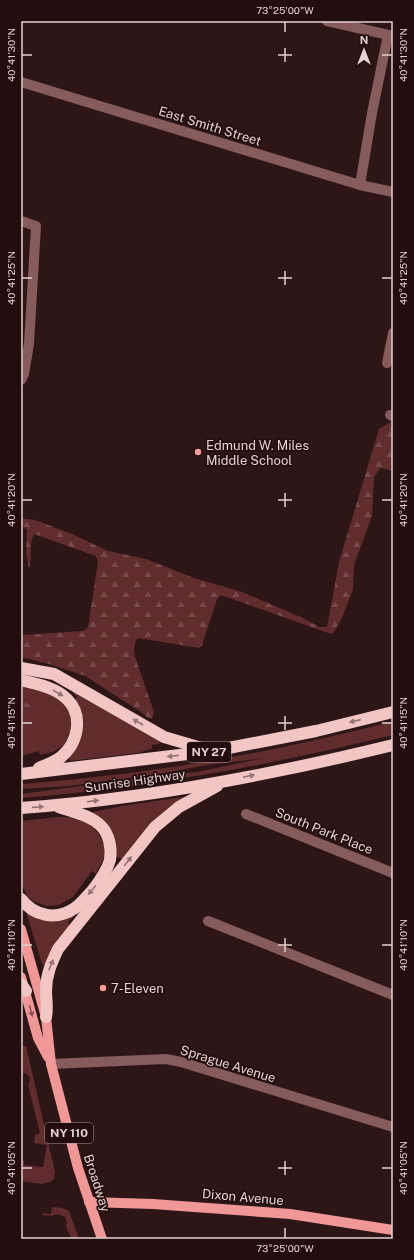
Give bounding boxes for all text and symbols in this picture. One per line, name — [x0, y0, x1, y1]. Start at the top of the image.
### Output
text: 73°25'00"W — [256, 4, 314, 16]
text: 40°41'30"N — [5, 28, 17, 82]
text: 40°41'30"N — [397, 28, 409, 82]
north arrow — [344, 30, 384, 70]
text: N — [360, 34, 368, 46]
street label: East Smith Street — [157, 103, 263, 149]
text: 40°41'25"N — [5, 251, 17, 305]
text: 40°41'25"N — [397, 251, 409, 305]
place label: Edmund W. Miles Middle School — [206, 438, 309, 468]
marker: Edmund W. Miles Middle School — [193, 447, 203, 457]
text: 40°41'20"N — [5, 473, 17, 527]
text: 40°41'20"N — [397, 473, 409, 527]
one-way arrow — [52, 690, 64, 696]
text: 40°41'15"N — [5, 697, 17, 749]
text: 40°41'15"N — [397, 697, 409, 749]
one-way arrow — [132, 719, 144, 725]
one-way arrow — [349, 719, 361, 725]
road number: NY 27 — [187, 742, 231, 762]
one-way arrow — [167, 753, 179, 759]
street label: Sunrise Highway — [84, 766, 186, 795]
one-way arrow — [243, 773, 255, 779]
one-way arrow — [87, 798, 99, 804]
one-way arrow — [32, 803, 44, 810]
street label: South Park Place — [273, 805, 375, 857]
one-way arrow — [124, 855, 133, 866]
one-way arrow — [88, 885, 97, 895]
text: 40°41'10"N — [5, 919, 17, 971]
text: 40°41'10"N — [397, 919, 409, 971]
one-way arrow — [48, 959, 54, 970]
place label: 7-Eleven — [111, 981, 164, 996]
marker: 7-Eleven — [98, 983, 108, 993]
one-way arrow — [28, 1005, 34, 1017]
street label: Sprague Avenue — [178, 1042, 278, 1086]
road number: NY 110 — [45, 1123, 93, 1143]
text: 40°41'05"N — [5, 1141, 17, 1195]
text: 40°41'05"N — [397, 1141, 409, 1195]
street label: Broadway — [81, 1152, 113, 1214]
street label: Dixon Avenue — [202, 1186, 284, 1208]
text: 73°25'00"W — [256, 1242, 314, 1254]

